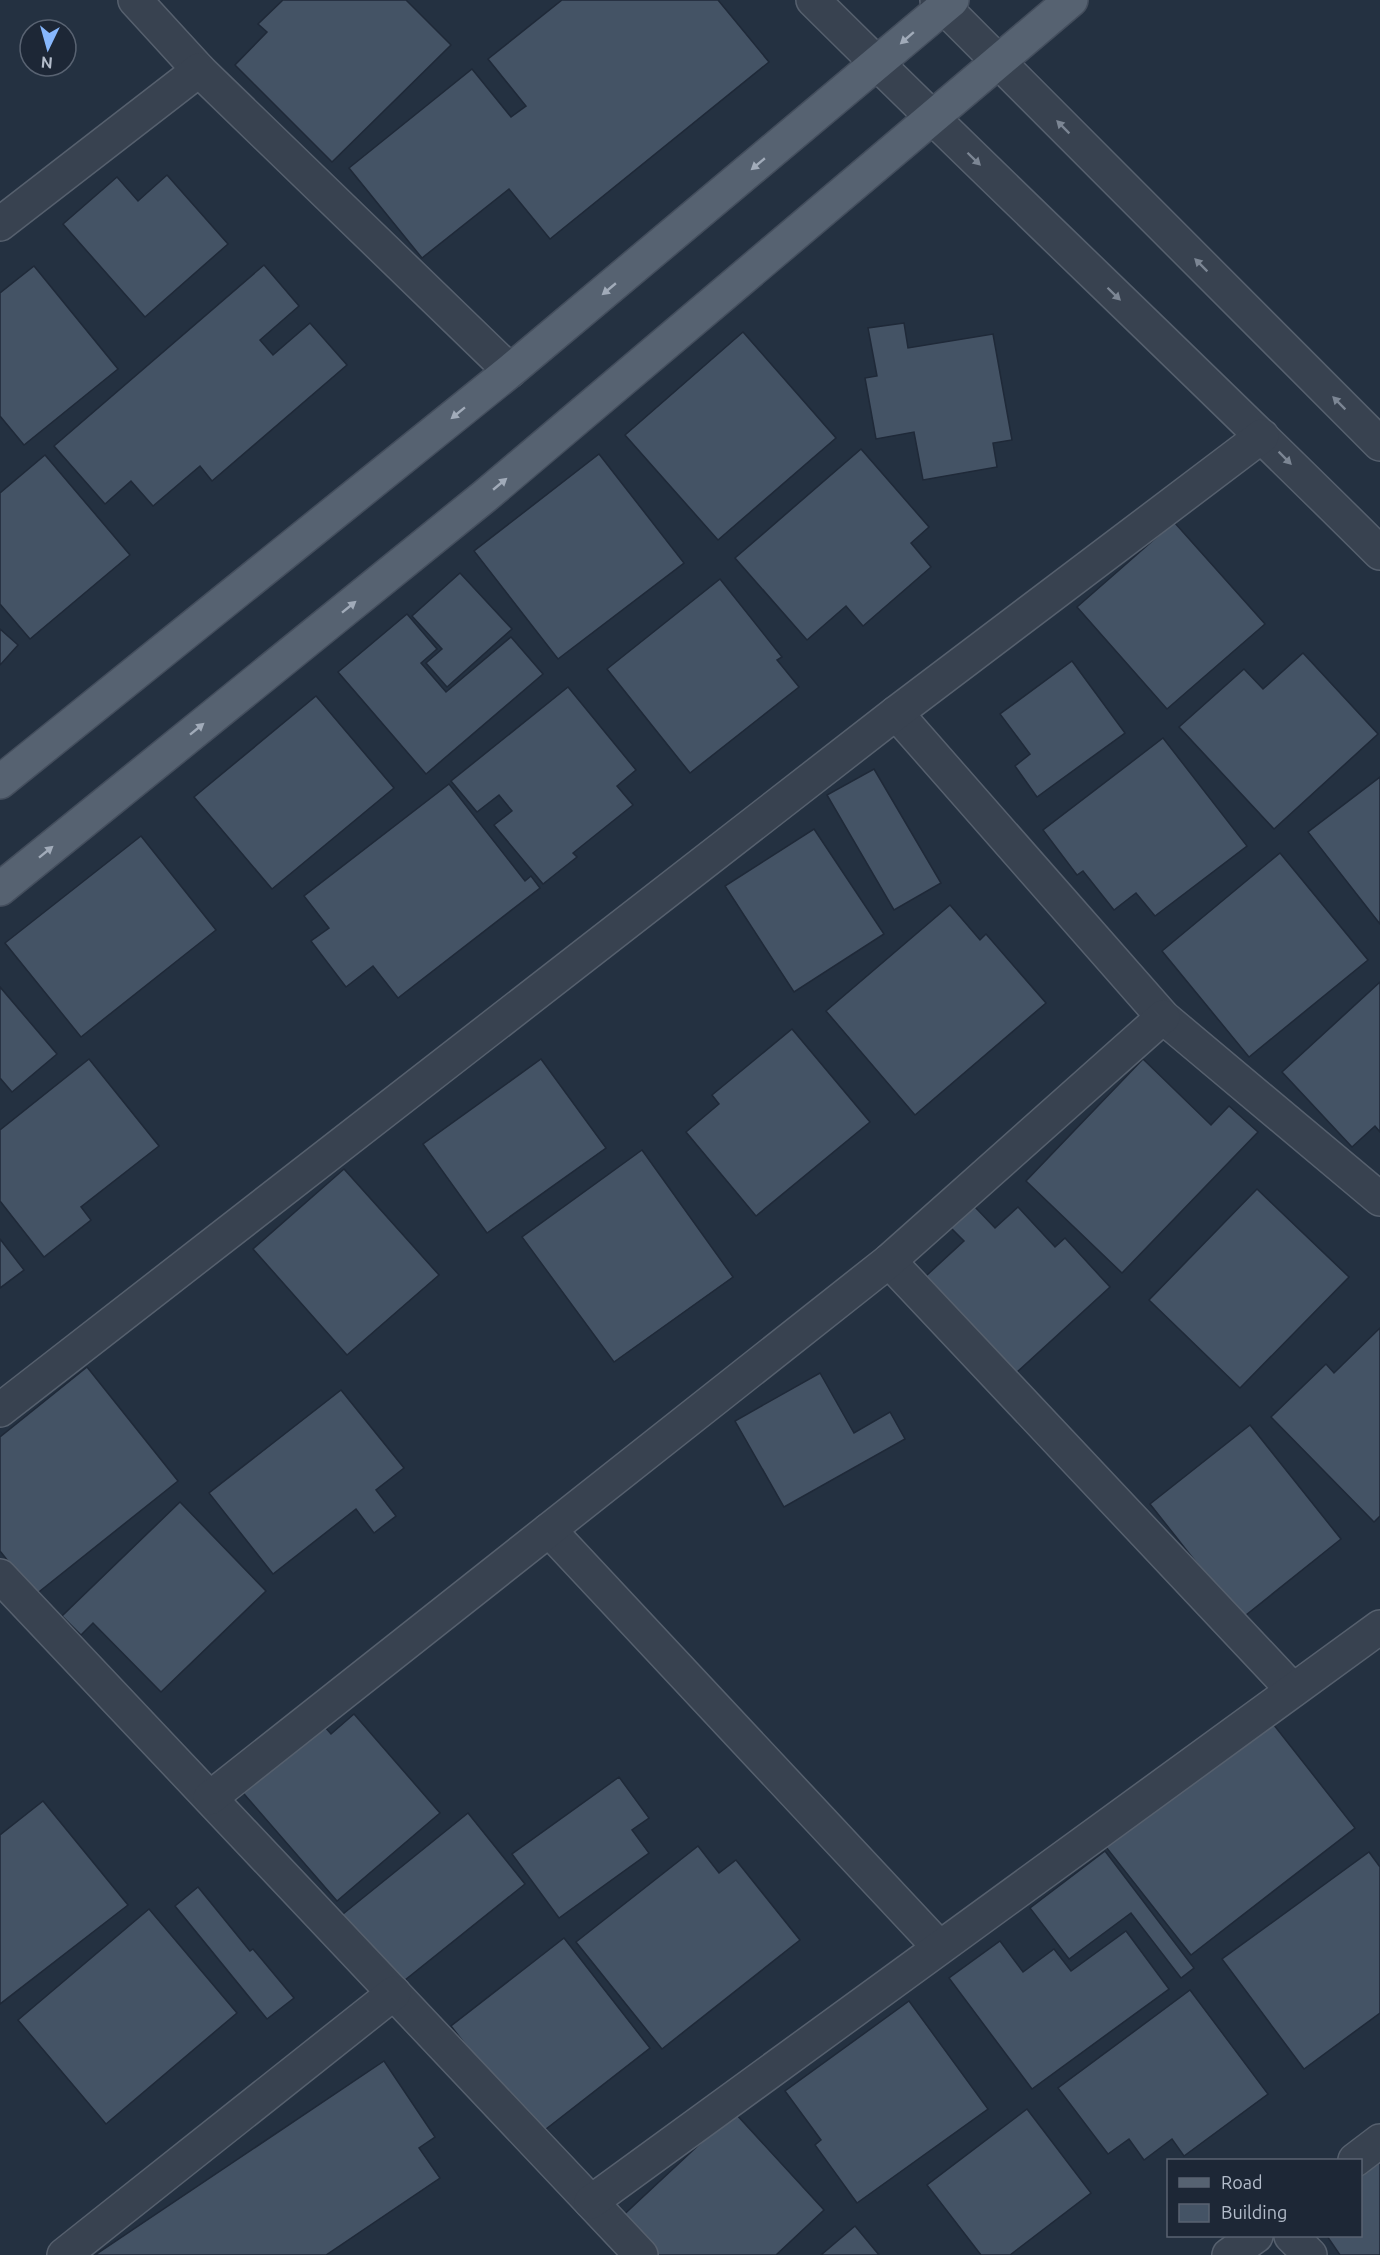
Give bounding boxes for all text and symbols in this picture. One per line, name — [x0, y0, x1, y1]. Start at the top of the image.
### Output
north arrow — [18, 18, 78, 78]
one-way arrow — [900, 31, 915, 44]
text: N — [40, 53, 53, 72]
one-way arrow — [1055, 120, 1070, 134]
one-way arrow — [966, 152, 981, 166]
one-way arrow — [751, 157, 766, 170]
one-way arrow — [1194, 258, 1208, 272]
one-way arrow — [601, 282, 616, 295]
one-way arrow — [1107, 287, 1122, 301]
one-way arrow — [1332, 396, 1346, 410]
one-way arrow — [451, 406, 466, 419]
one-way arrow — [1277, 451, 1291, 465]
one-way arrow — [492, 477, 508, 490]
one-way arrow — [341, 600, 357, 613]
one-way arrow — [189, 723, 205, 736]
one-way arrow — [38, 846, 54, 859]
legend — [1167, 2159, 1362, 2237]
text: Road — [1221, 2172, 1263, 2192]
text: Building — [1221, 2202, 1287, 2222]

